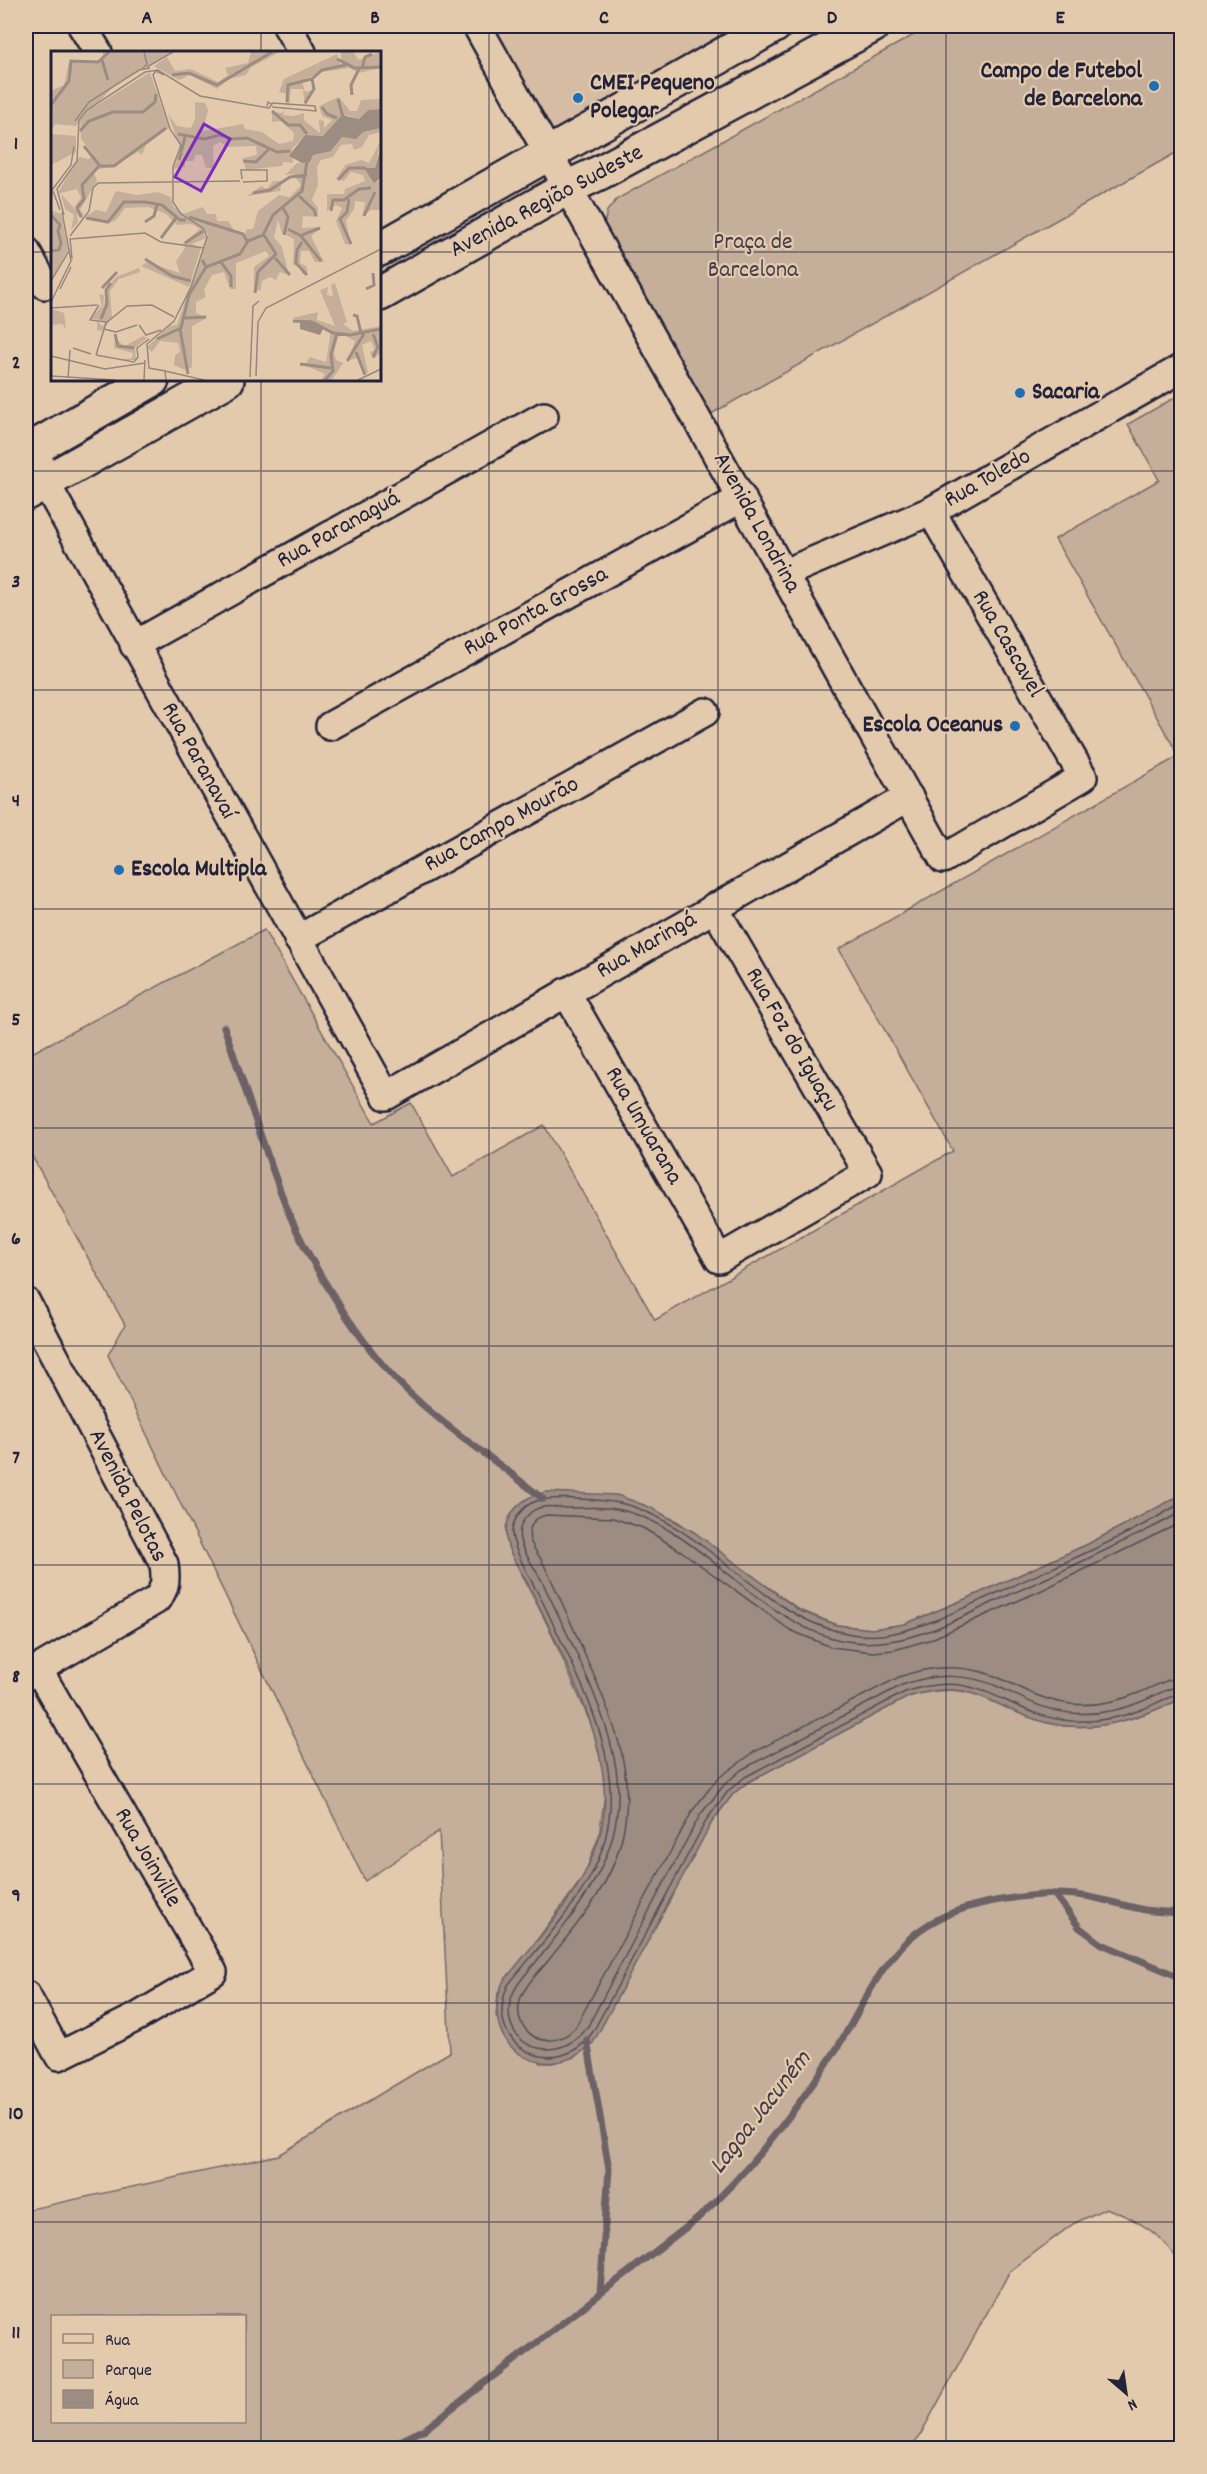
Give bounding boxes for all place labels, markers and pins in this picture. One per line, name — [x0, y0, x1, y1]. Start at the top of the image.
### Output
place label: Campo de Futebol de Barcelona — [981, 55, 1143, 117]
place label: CMEI Pequeno Polegar — [590, 67, 715, 129]
marker: Campo de Futebol de Barcelona — [1147, 79, 1161, 93]
marker: CMEI Pequeno Polegar — [571, 91, 585, 105]
place label: Sacaria — [1032, 376, 1100, 410]
marker: Sacaria — [1013, 386, 1027, 400]
place label: Escola Oceanus — [862, 709, 1003, 743]
marker: Escola Oceanus — [1008, 719, 1022, 733]
place label: Escola Multipla — [131, 853, 267, 887]
marker: Escola Multipla — [112, 863, 126, 877]

